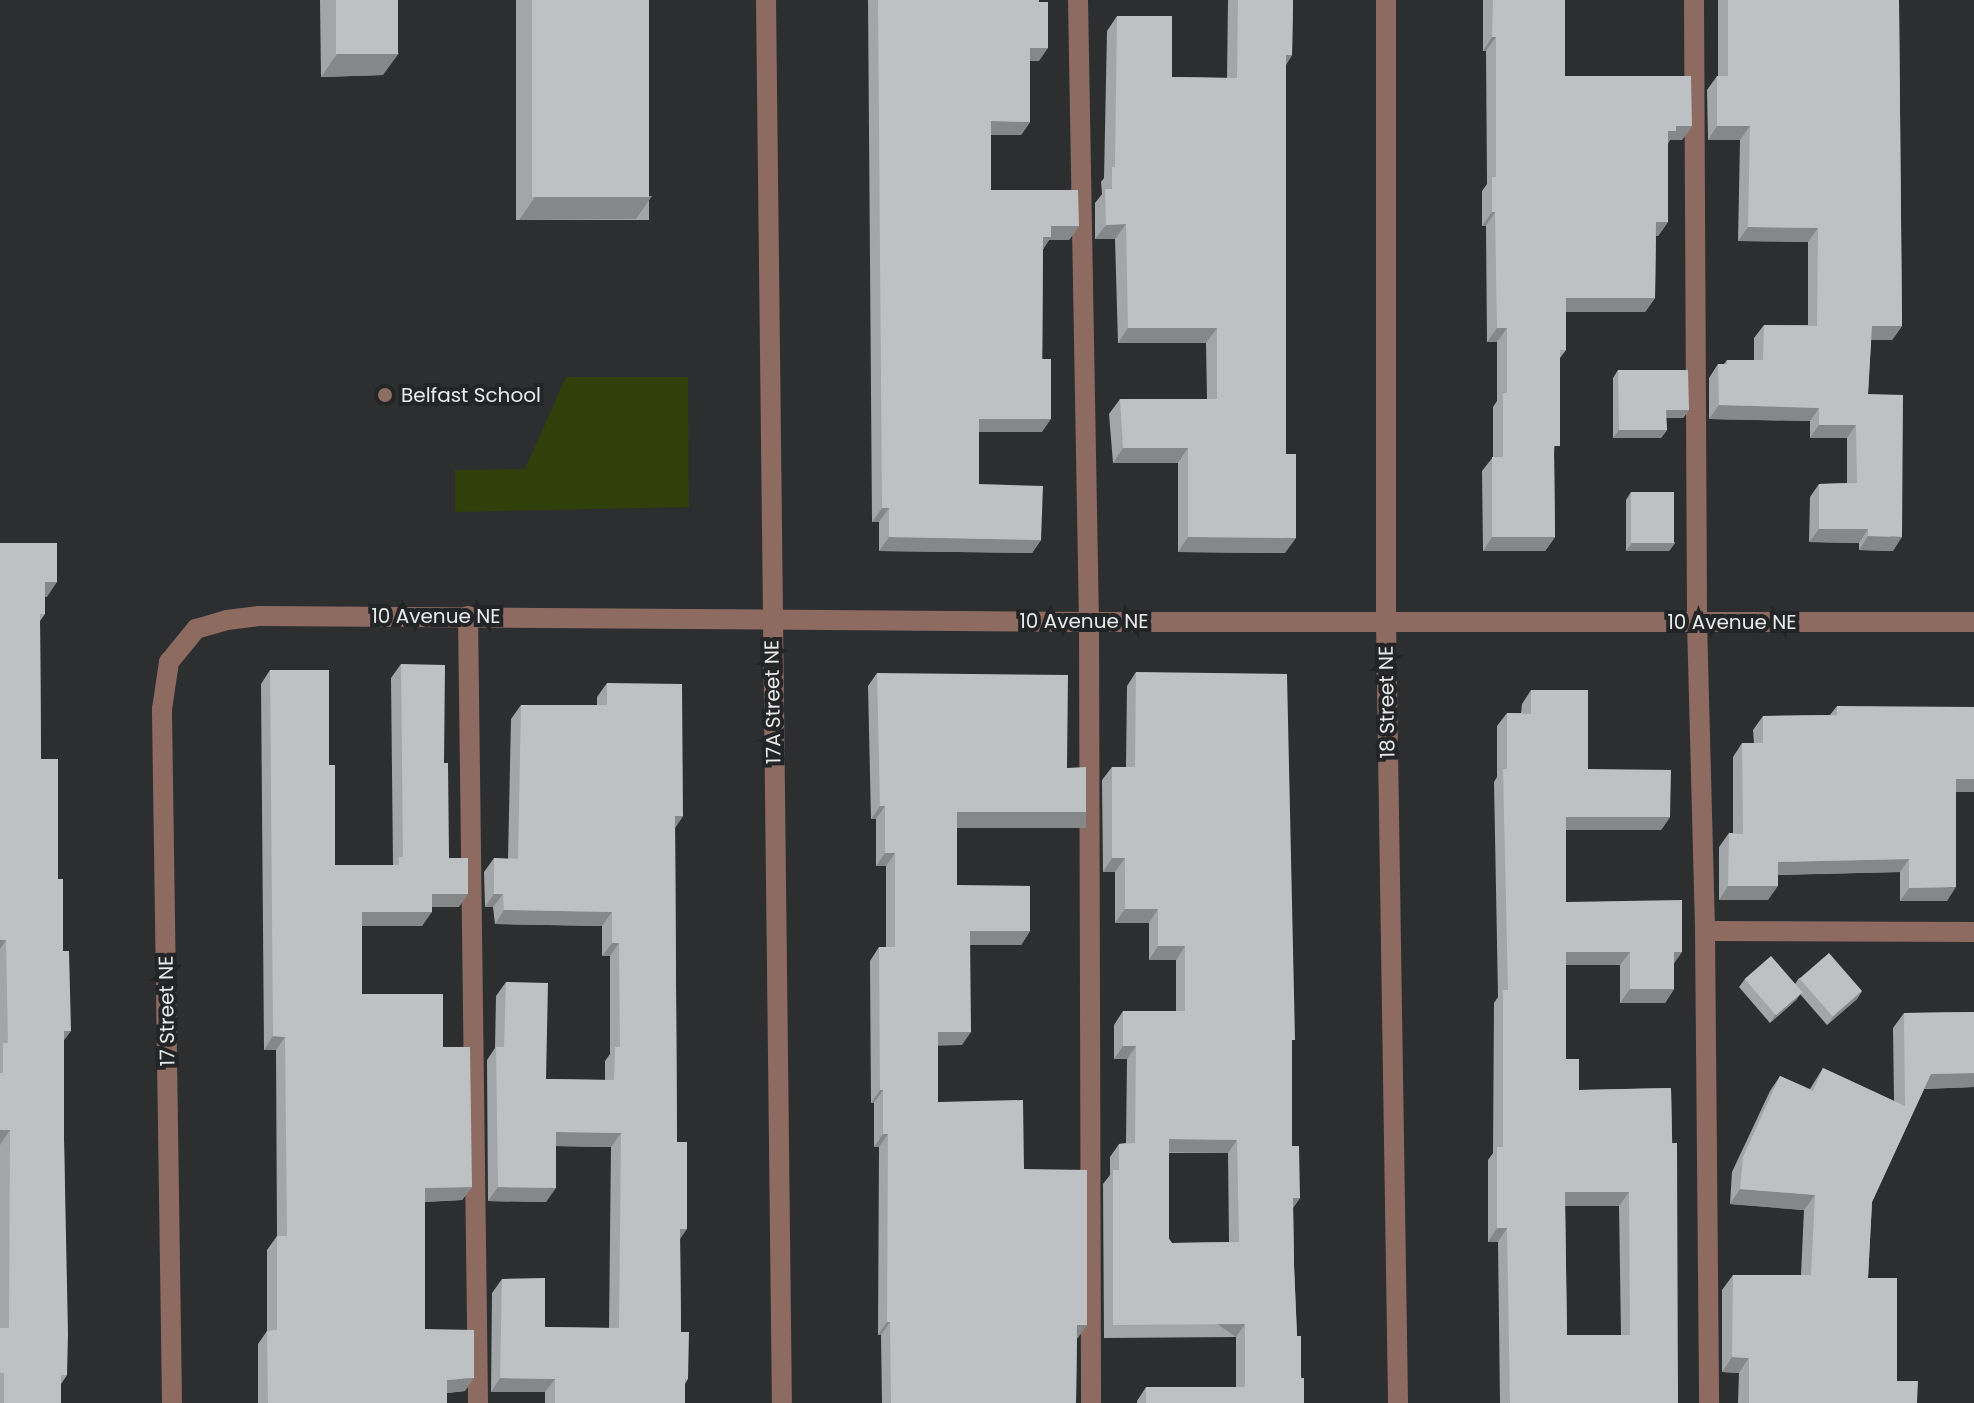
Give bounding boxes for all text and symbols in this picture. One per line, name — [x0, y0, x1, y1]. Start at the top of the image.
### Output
place label: Belfast School — [401, 383, 541, 407]
marker: Belfast School — [376, 386, 394, 404]
street label: 10 Avenue NE — [371, 604, 501, 628]
street label: 10 Avenue NE — [1019, 609, 1149, 633]
street label: 10 Avenue NE — [1667, 610, 1797, 634]
street label: 17A Street NE — [760, 640, 786, 764]
street label: 18 Street NE — [1374, 646, 1400, 758]
street label: 17 Street NE — [154, 955, 180, 1067]

